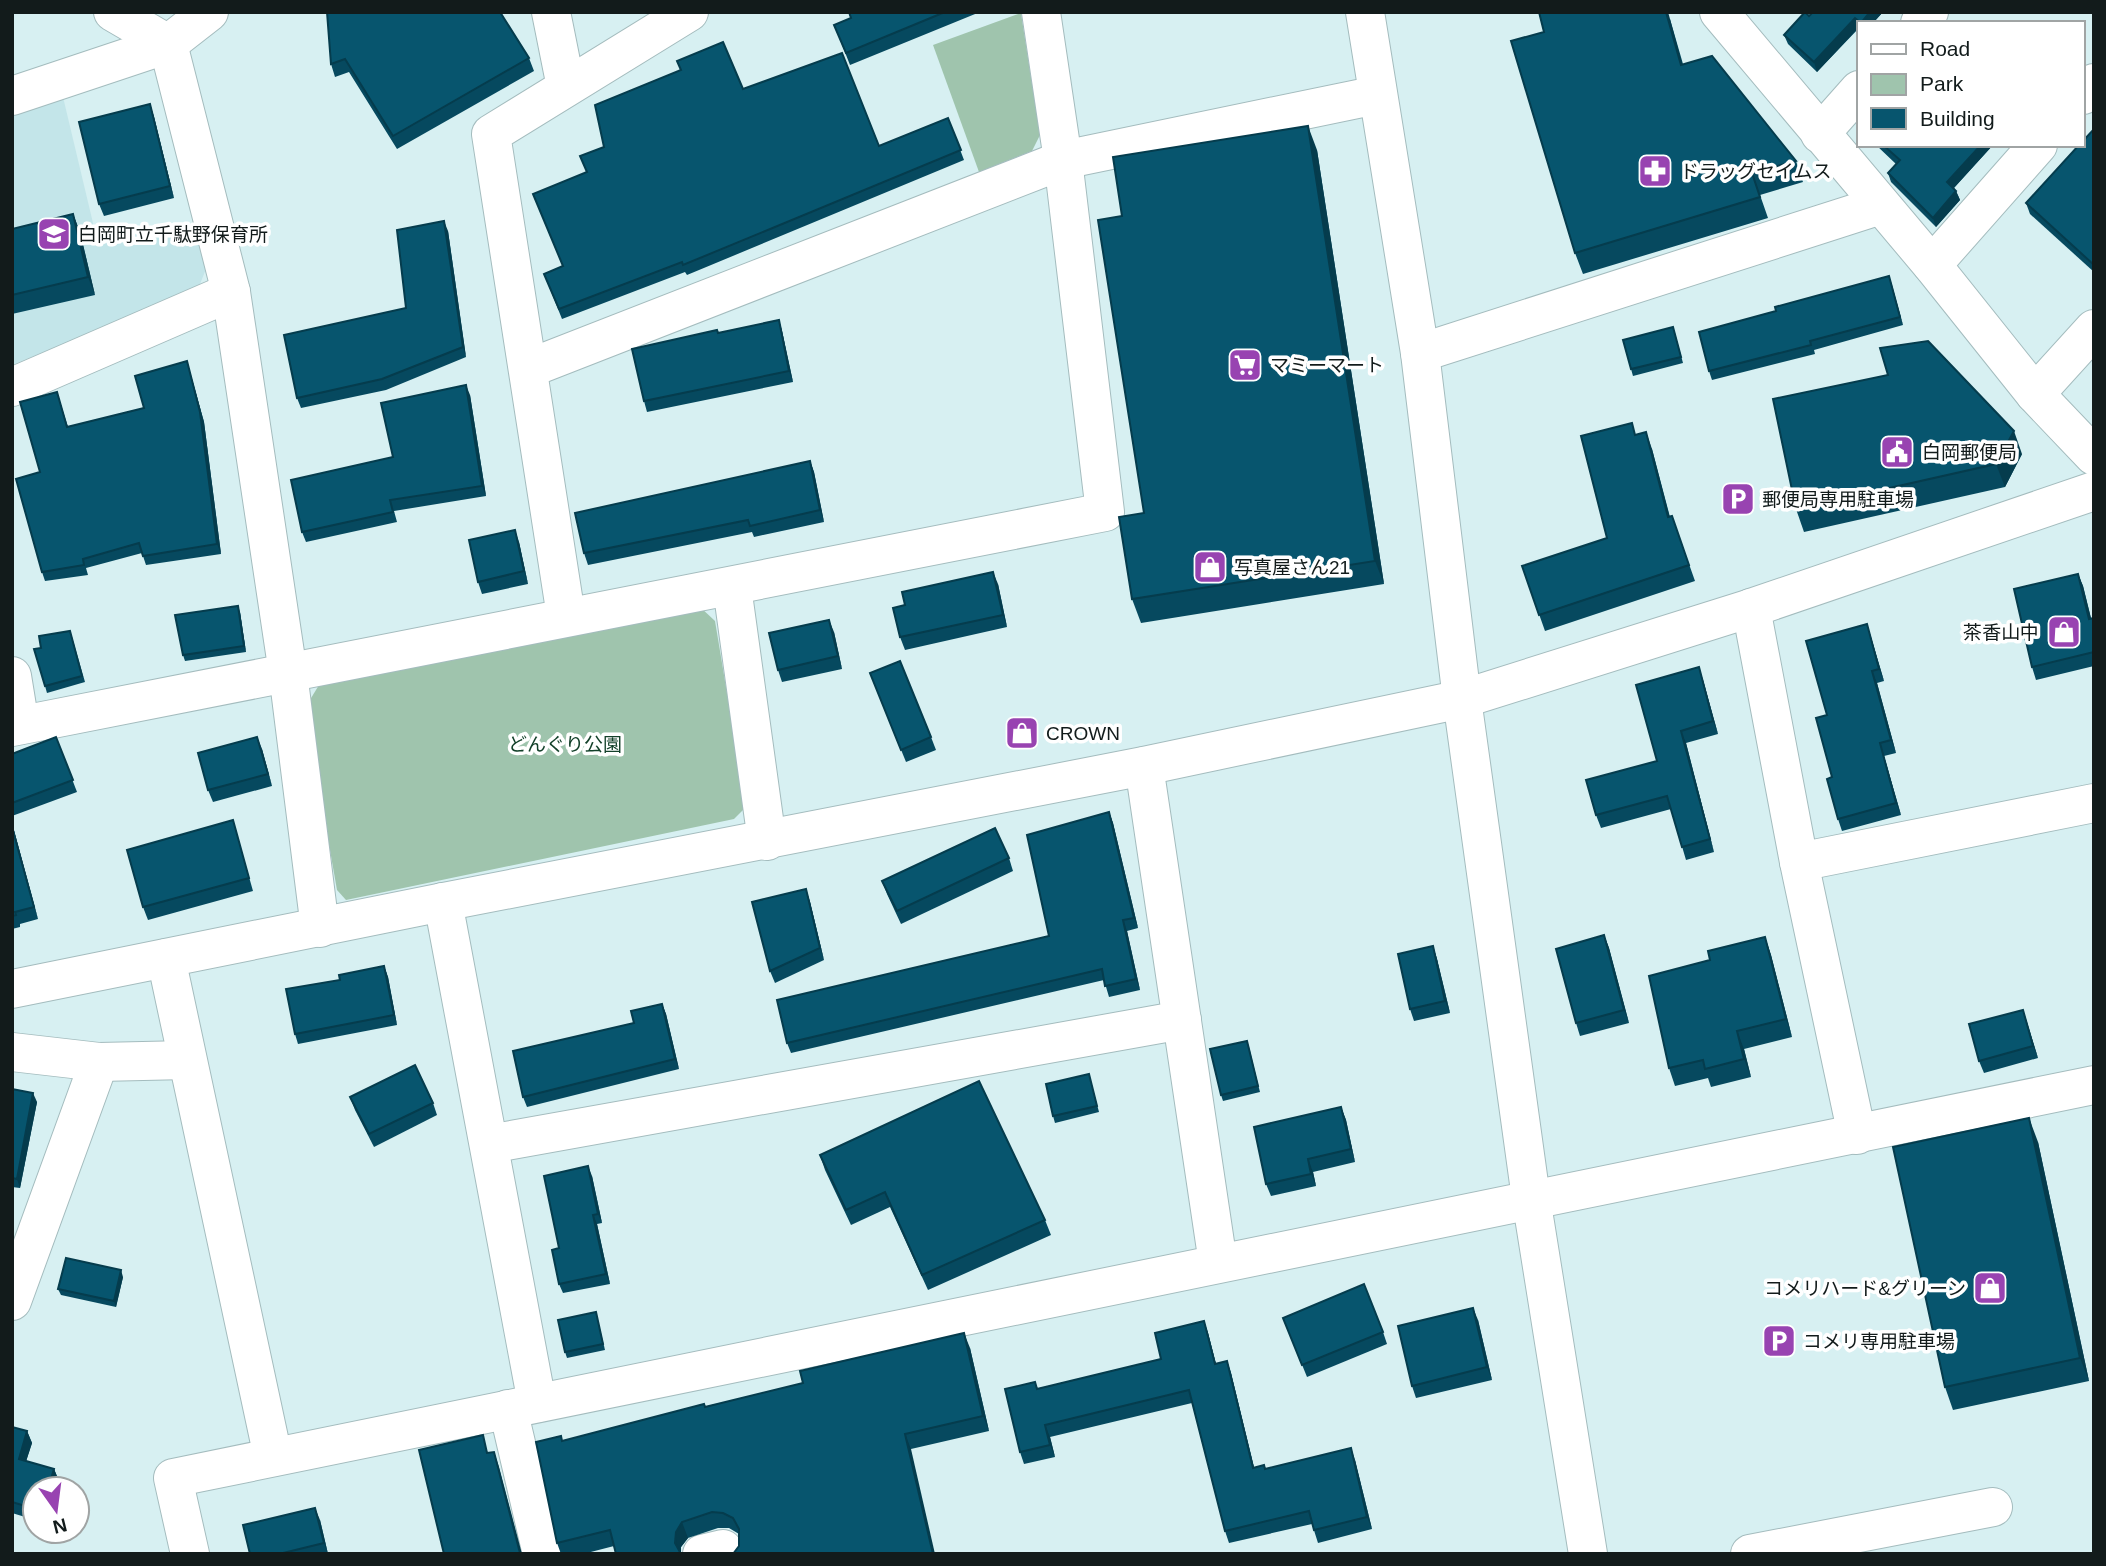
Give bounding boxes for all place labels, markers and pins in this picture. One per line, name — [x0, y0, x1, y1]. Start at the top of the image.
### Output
pharmacy icon: ドラッグセイムス — [1636, 152, 1674, 190]
place label: ドラッグセイムス — [1680, 161, 1832, 182]
school or university icon: 白岡町立千駄野保育所 — [35, 215, 73, 253]
place label: 白岡町立千駄野保育所 — [78, 224, 268, 245]
supermarket icon: マミーマート — [1226, 346, 1264, 384]
place label: マミーマート — [1270, 355, 1384, 376]
public building icon: 白岡郵便局 — [1878, 433, 1916, 471]
place label: 白岡郵便局 — [1922, 442, 2017, 463]
parking icon: 郵便局専用駐車場 — [1719, 480, 1757, 518]
place label: 郵便局専用駐車場 — [1762, 489, 1914, 510]
shop icon: 写真屋さん21 — [1191, 548, 1229, 586]
place label: 写真屋さん21 — [1234, 557, 1350, 578]
shop icon: 茶香山中 — [2045, 613, 2083, 651]
place label: 茶香山中 — [1963, 622, 2039, 643]
shop icon: CROWN — [1003, 714, 1041, 752]
place label: CROWN — [1046, 723, 1120, 744]
shop icon: コメリハード&グリーン — [1971, 1269, 2009, 1307]
place label: コメリハード&グリーン — [1764, 1278, 1966, 1299]
parking icon: コメリ専用駐車場 — [1760, 1322, 1798, 1360]
place label: コメリ専用駐車場 — [1803, 1331, 1955, 1352]

